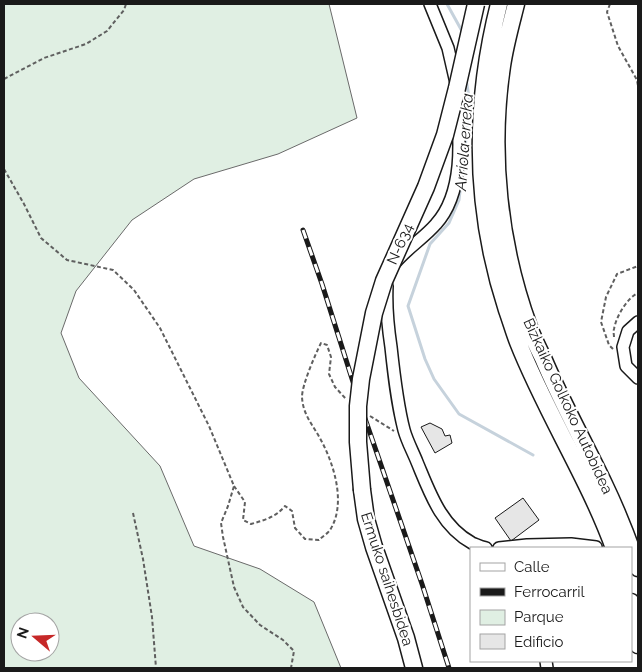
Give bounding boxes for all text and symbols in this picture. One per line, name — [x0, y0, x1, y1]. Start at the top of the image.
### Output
water label: Arriola erreka — [451, 92, 477, 192]
street label: N-634 — [383, 221, 417, 267]
street label: Bizkaiko Golkoko Autobidea — [519, 315, 617, 497]
street label: Ermuko saihesbidea — [357, 510, 417, 648]
legend — [470, 547, 632, 662]
text: Calle — [514, 558, 550, 576]
text: Ferrocarril — [514, 583, 586, 601]
text: Parque — [514, 608, 564, 626]
north arrow — [10, 612, 60, 662]
text: N — [13, 625, 32, 640]
text: Edificio — [514, 633, 564, 651]

